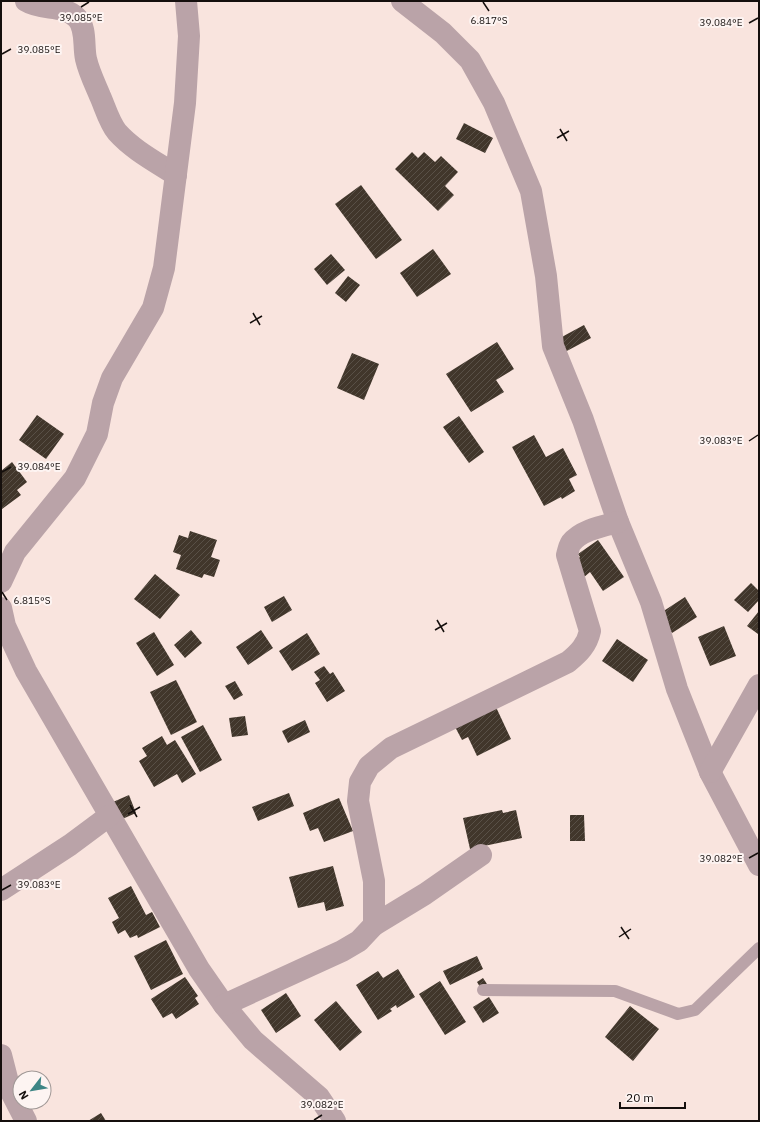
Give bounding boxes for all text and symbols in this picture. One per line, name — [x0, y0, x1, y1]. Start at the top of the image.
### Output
text: 39.085°E — [59, 11, 103, 24]
text: 6.817°S — [470, 14, 508, 27]
text: 39.084°E — [699, 16, 743, 29]
text: 39.085°E — [17, 43, 61, 56]
text: 39.083°E — [699, 434, 743, 447]
text: 39.084°E — [17, 460, 61, 473]
text: 6.815°S — [13, 594, 51, 607]
text: 39.082°E — [699, 852, 743, 865]
text: 39.083°E — [17, 878, 61, 891]
north arrow — [12, 1070, 52, 1110]
scale bar — [620, 1084, 685, 1110]
text: N — [15, 1088, 31, 1102]
text: 20 m — [626, 1090, 654, 1105]
text: 39.082°E — [300, 1098, 344, 1111]

